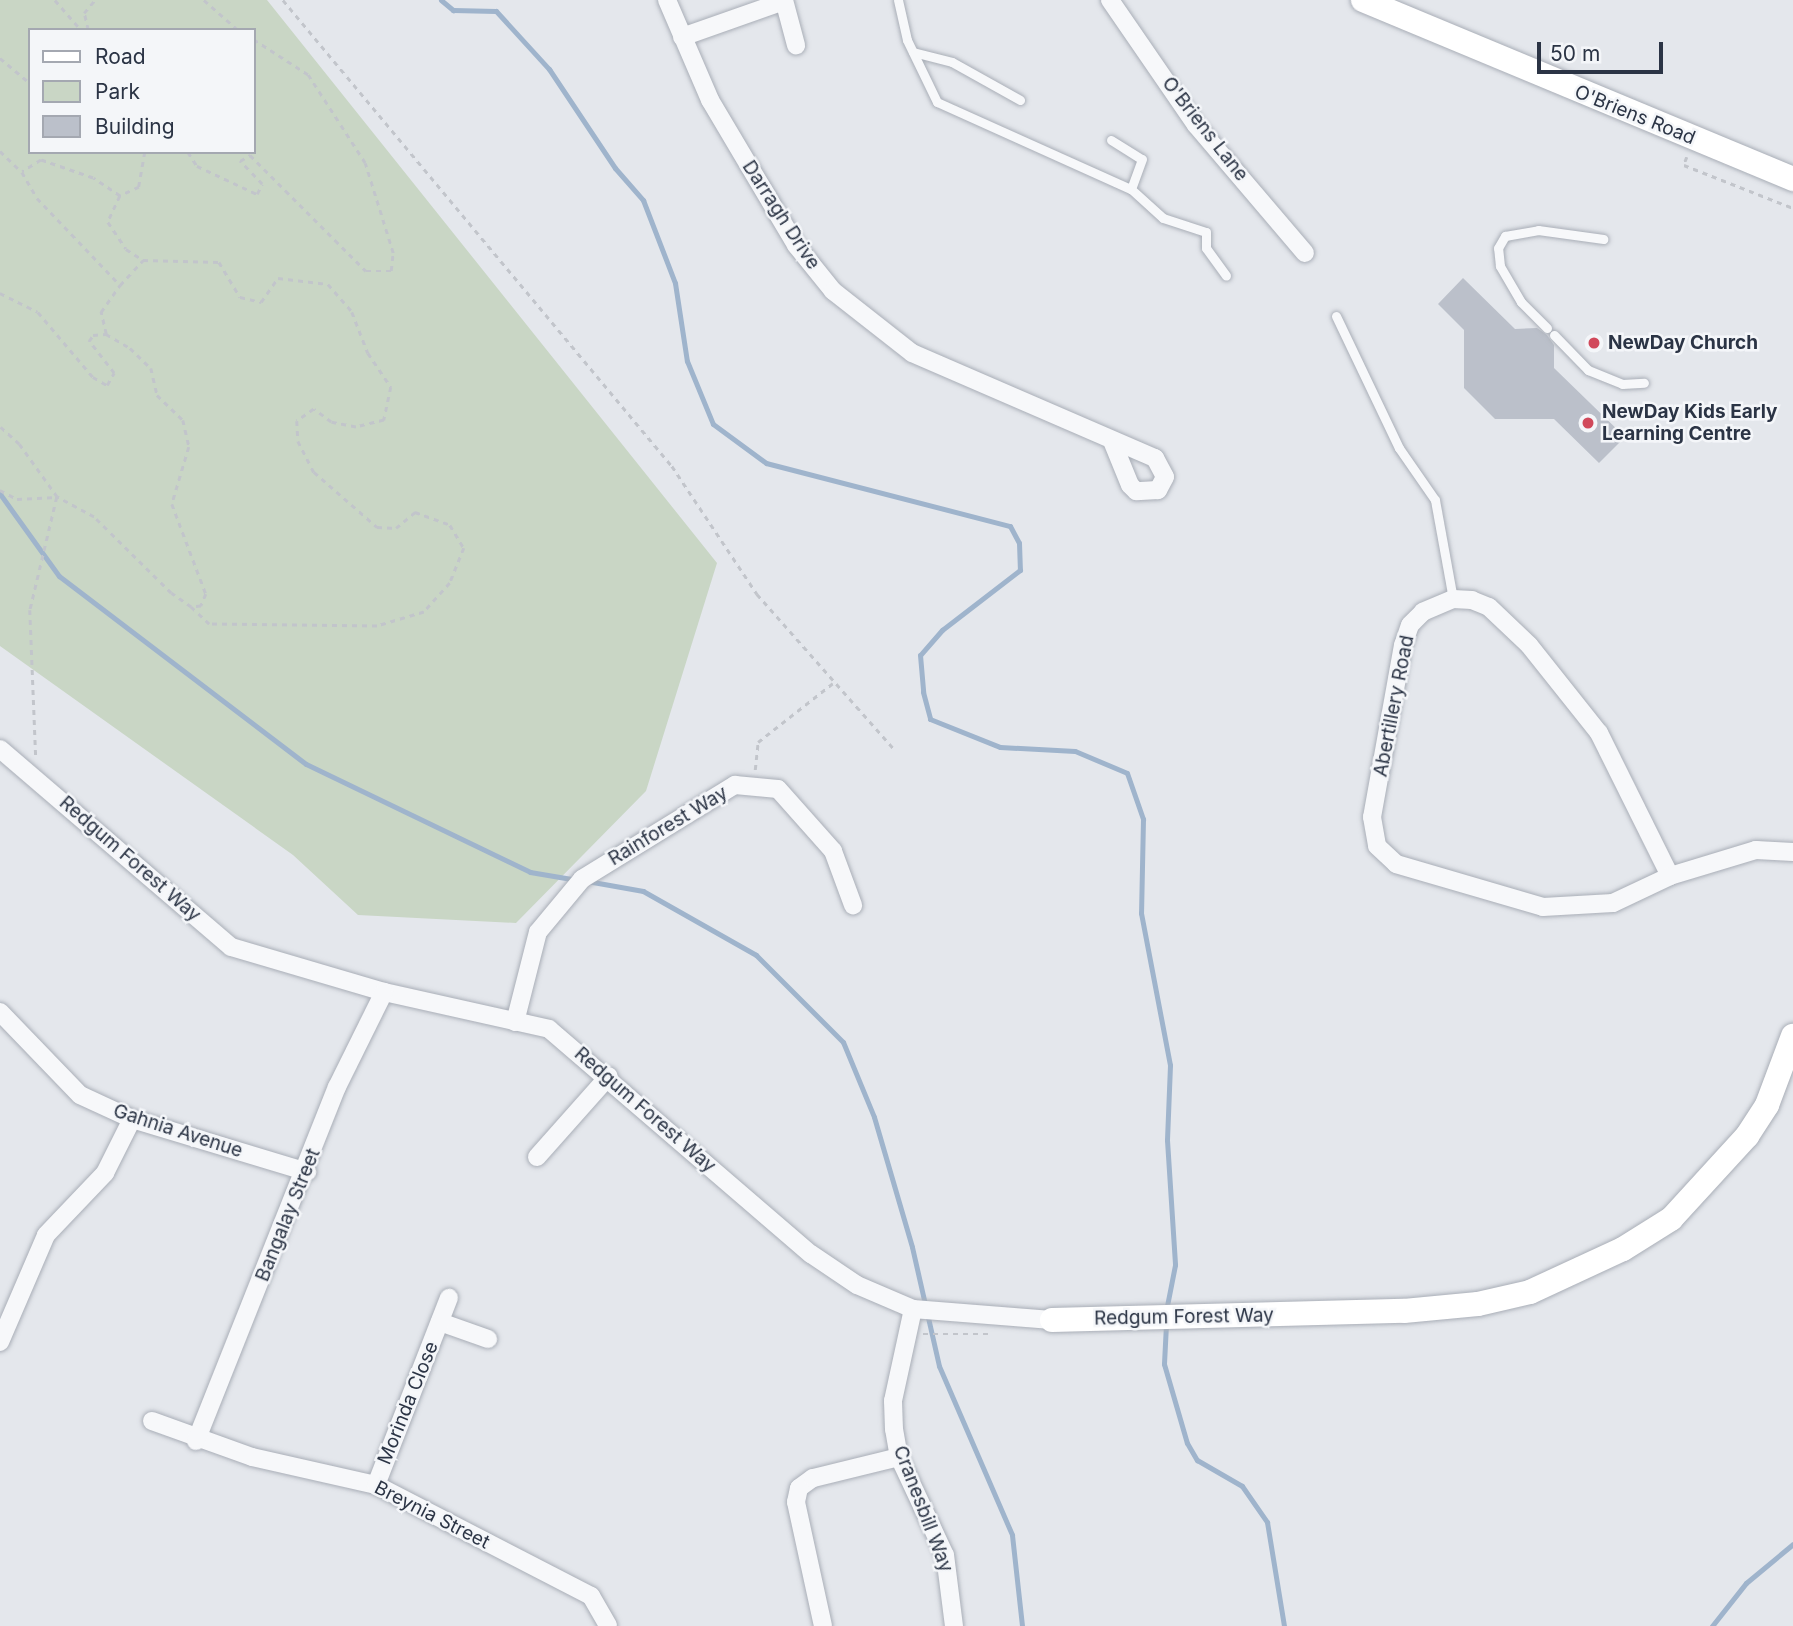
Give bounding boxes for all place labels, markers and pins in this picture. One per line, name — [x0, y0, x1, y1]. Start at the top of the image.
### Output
place label: NewDay Church — [1608, 332, 1758, 354]
marker: NewDay Church — [1586, 335, 1602, 351]
place label: NewDay Kids Early Learning Centre — [1602, 401, 1778, 445]
marker: NewDay Kids Early Learning Centre — [1580, 415, 1596, 431]

